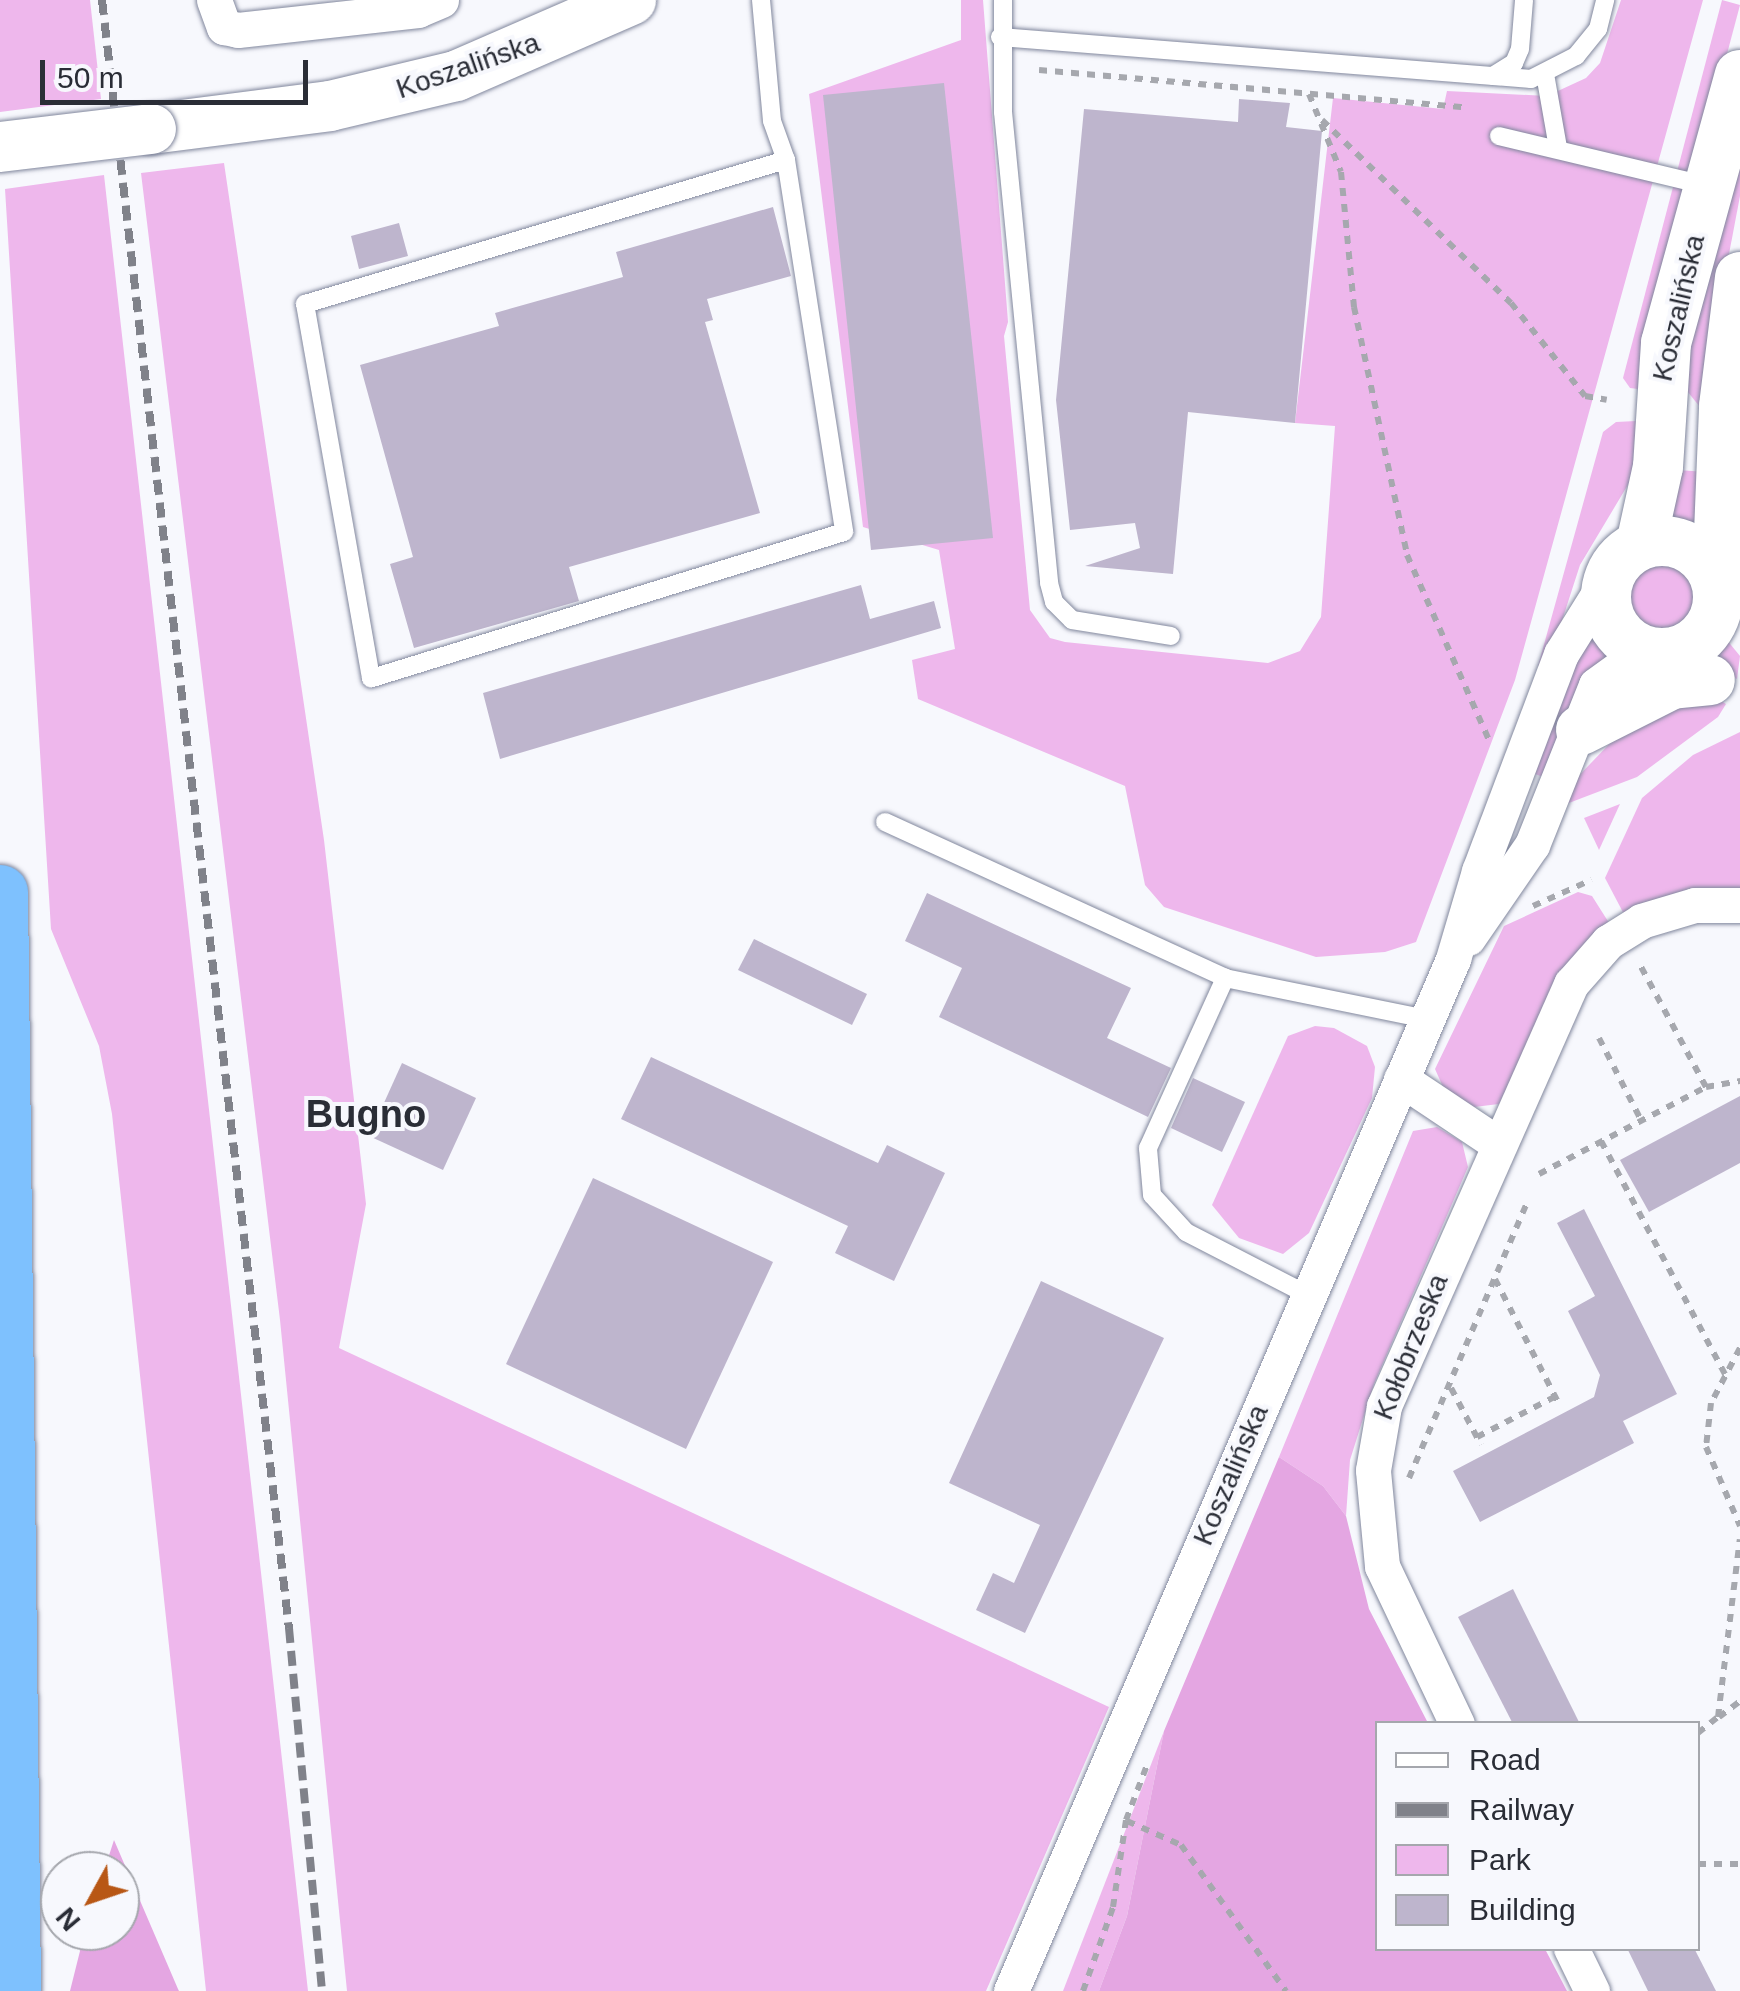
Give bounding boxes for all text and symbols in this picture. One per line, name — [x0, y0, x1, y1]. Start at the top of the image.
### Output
street label: Koszalińska — [392, 26, 544, 106]
scale bar — [45, 40, 312, 102]
text: 50 m — [57, 61, 124, 94]
street label: Koszalińska — [1646, 231, 1712, 385]
district label: Bugno — [306, 1092, 426, 1138]
street label: Kołobrzeska — [1367, 1269, 1455, 1425]
street label: Koszalińska — [1186, 1400, 1276, 1550]
legend — [1375, 1721, 1700, 1951]
text: Road — [1469, 1743, 1541, 1776]
text: Railway — [1469, 1793, 1574, 1826]
text: Park — [1469, 1843, 1531, 1876]
north arrow — [40, 1851, 140, 1951]
text: Building — [1469, 1893, 1576, 1926]
text: N — [50, 1902, 87, 1937]

